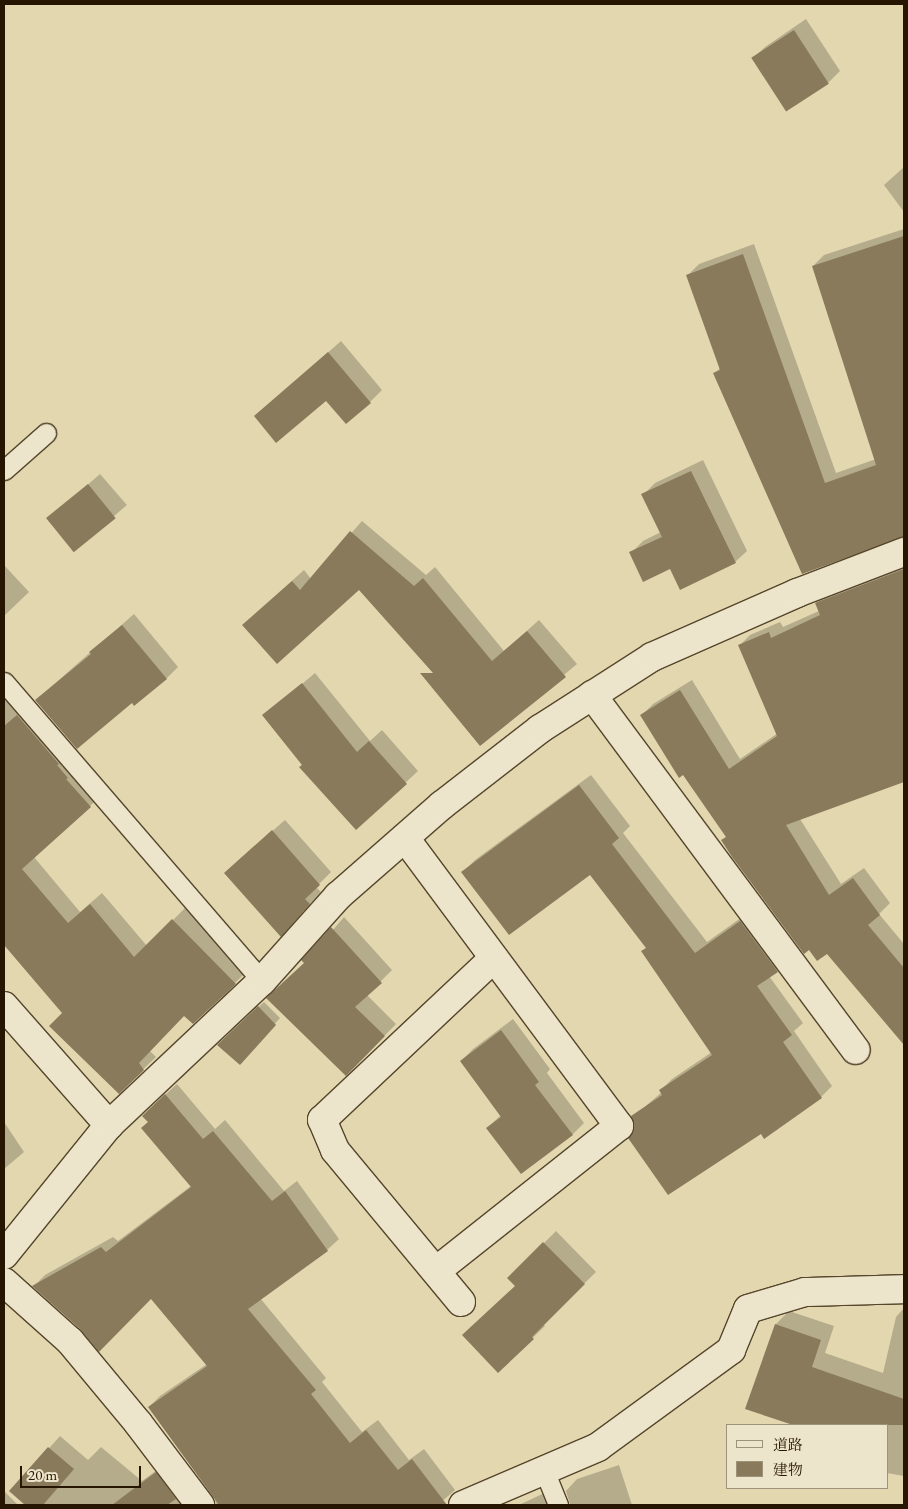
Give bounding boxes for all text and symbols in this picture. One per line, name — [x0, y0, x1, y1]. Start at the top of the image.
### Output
legend — [726, 1424, 888, 1489]
text: 道路 — [773, 1435, 803, 1454]
scale bar — [22, 1456, 144, 1488]
text: 建物 — [773, 1460, 803, 1479]
text: 20 m — [28, 1465, 57, 1484]

